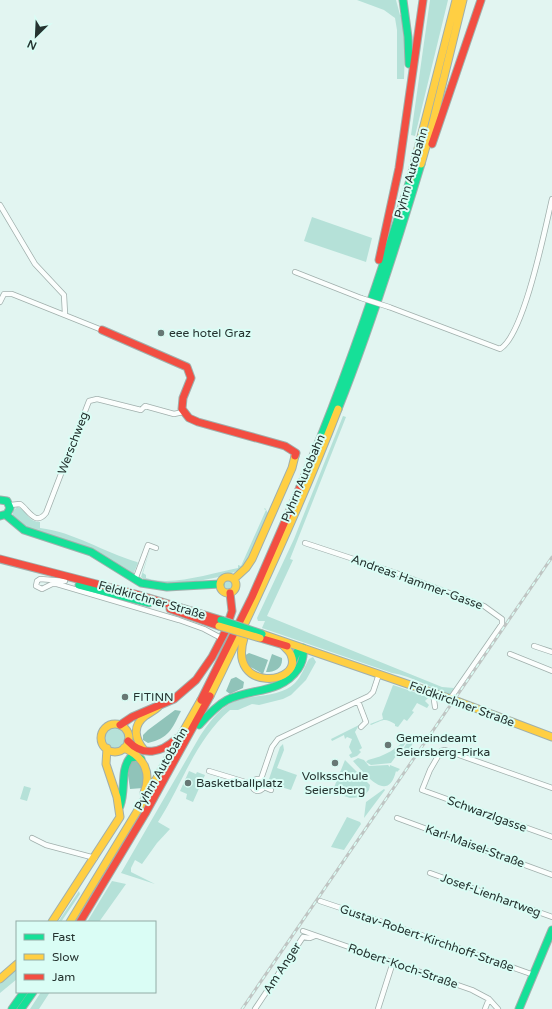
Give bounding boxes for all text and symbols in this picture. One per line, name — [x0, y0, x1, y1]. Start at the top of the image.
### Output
north arrow — [16, 16, 56, 56]
text: N — [25, 37, 39, 52]
street label: Pyhrn Autobahn — [391, 126, 431, 220]
place label: eee hotel Graz — [169, 326, 251, 340]
marker: eee hotel Graz — [156, 328, 166, 338]
street label: Werschweg — [55, 410, 91, 476]
street label: Pyhrn Autobahn — [278, 432, 328, 524]
street label: Andreas Hammer-Gasse — [349, 552, 485, 612]
street label: Feldkirchner Straße — [97, 578, 207, 622]
street label: Feldkirchner Straße — [408, 678, 517, 730]
place label: FITINN — [133, 690, 174, 704]
marker: FITINN — [120, 692, 130, 702]
street label: Pyhrn Autobahn — [132, 725, 190, 813]
place label: Gemeindeamt Seiersberg-Pirka — [396, 731, 490, 759]
marker: Gemeindeamt Seiersberg-Pirka — [383, 740, 393, 750]
marker: Volksschule Seiersberg — [330, 758, 340, 768]
place label: Volksschule Seiersberg — [302, 769, 369, 797]
place label: Basketballplatz — [196, 776, 283, 790]
marker: Basketballplatz — [183, 778, 193, 788]
street label: Schwarzlgasse — [445, 793, 529, 835]
street label: Karl-Maisel-Straße — [424, 822, 527, 871]
street label: Josef-Lienhartweg — [439, 870, 543, 920]
street label: Gustav-Robert-Kirchhoff-Straße — [338, 902, 516, 975]
legend — [16, 921, 156, 993]
text: Fast — [52, 930, 76, 944]
street label: Am Anger — [260, 939, 304, 996]
street label: Robert-Koch-Straße — [346, 941, 460, 991]
text: Slow — [52, 950, 79, 964]
text: Jam — [52, 970, 75, 984]

